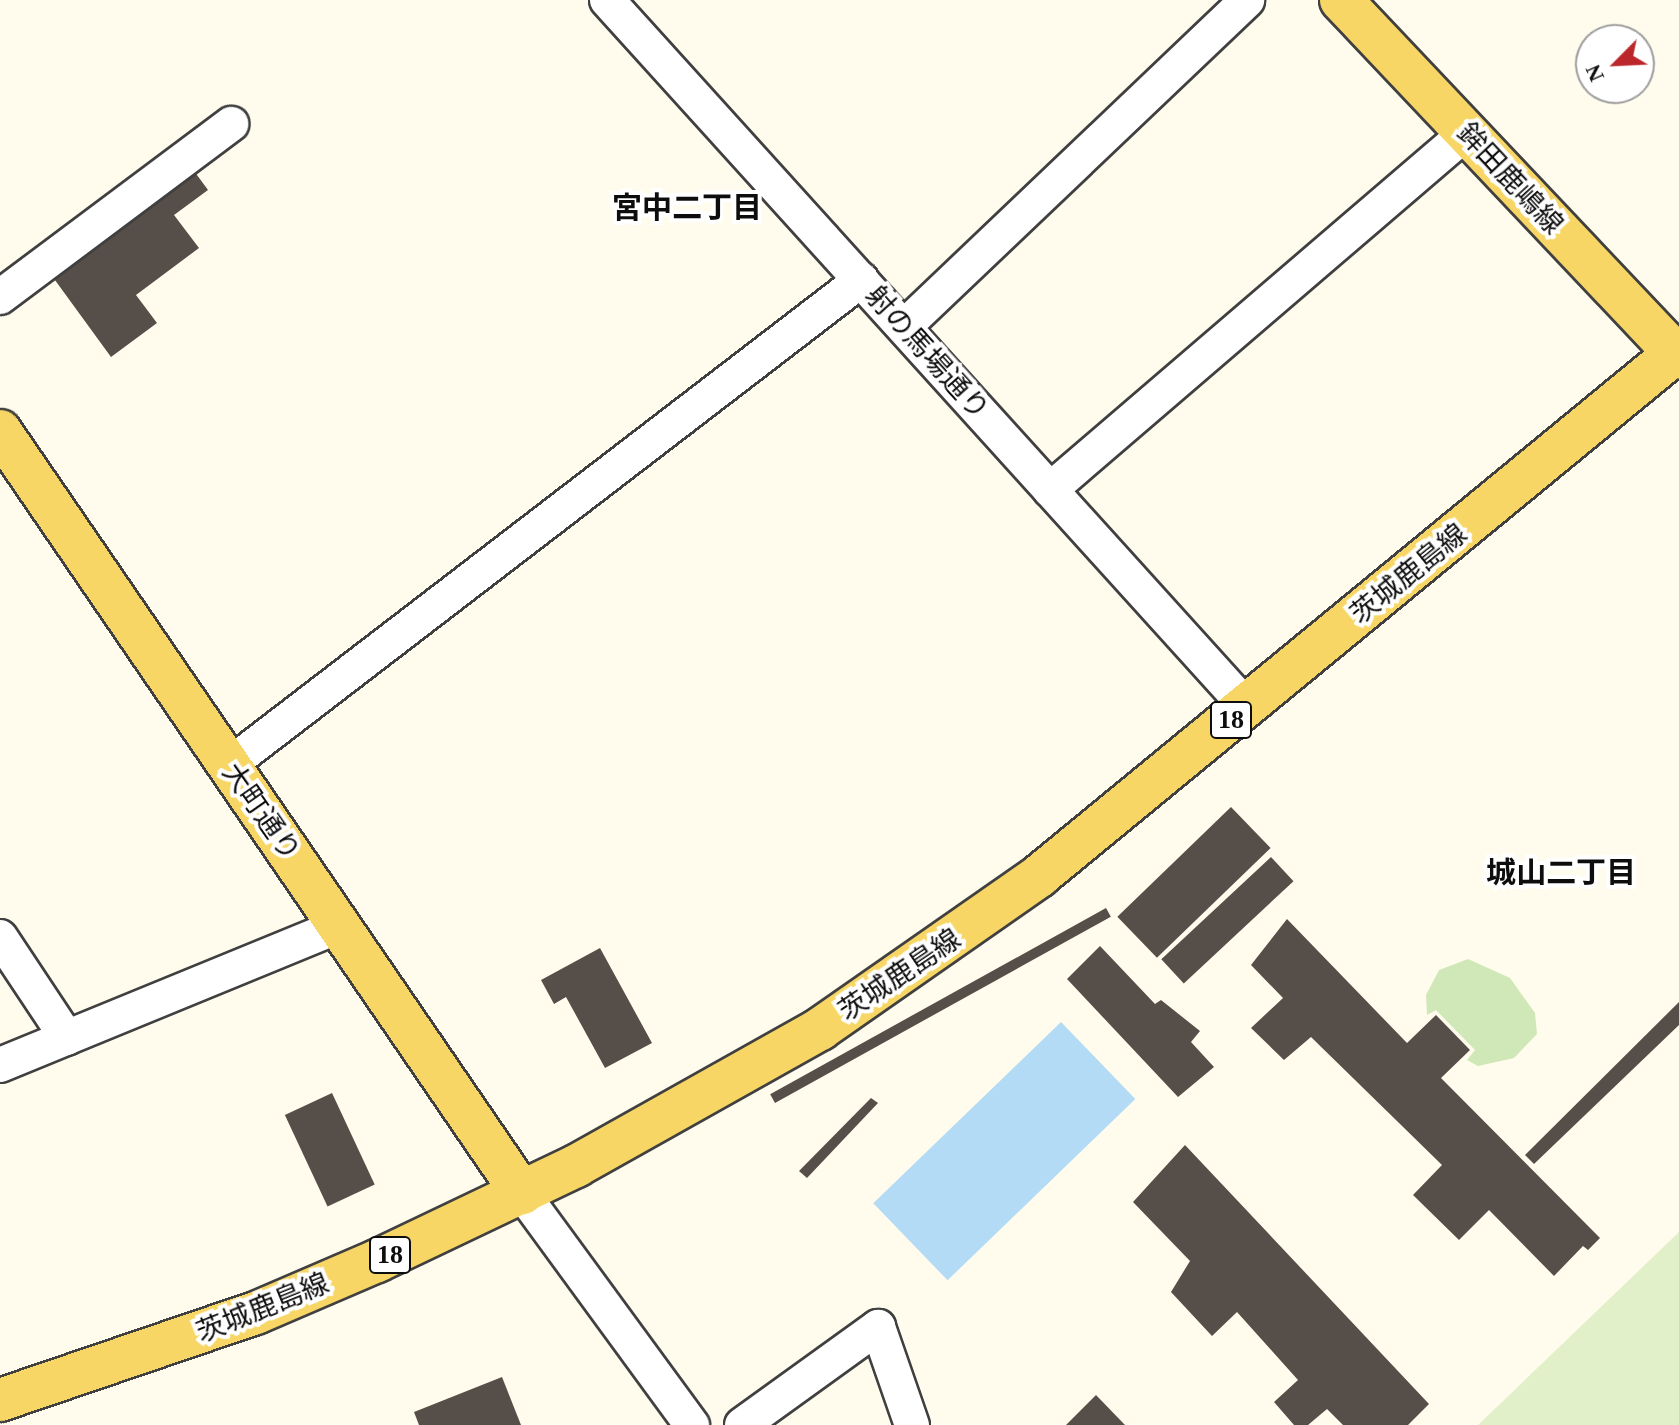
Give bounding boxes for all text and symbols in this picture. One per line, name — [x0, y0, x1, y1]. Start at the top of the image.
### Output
north arrow — [1575, 24, 1655, 104]
text: N — [1580, 61, 1609, 86]
street label: 鉾田鹿嶋線 — [1450, 116, 1570, 242]
district label: 宮中二丁目 — [612, 190, 762, 226]
street label: 射の馬場通り — [858, 279, 996, 427]
street label: 茨城鹿島線 — [1344, 517, 1474, 631]
road number: 18 — [1209, 698, 1253, 742]
street label: 大町通り — [215, 756, 307, 868]
district label: 城山二丁目 — [1486, 855, 1636, 891]
street label: 茨城鹿島線 — [833, 922, 967, 1028]
road number: 18 — [368, 1233, 412, 1277]
street label: 茨城鹿島線 — [192, 1266, 334, 1350]

